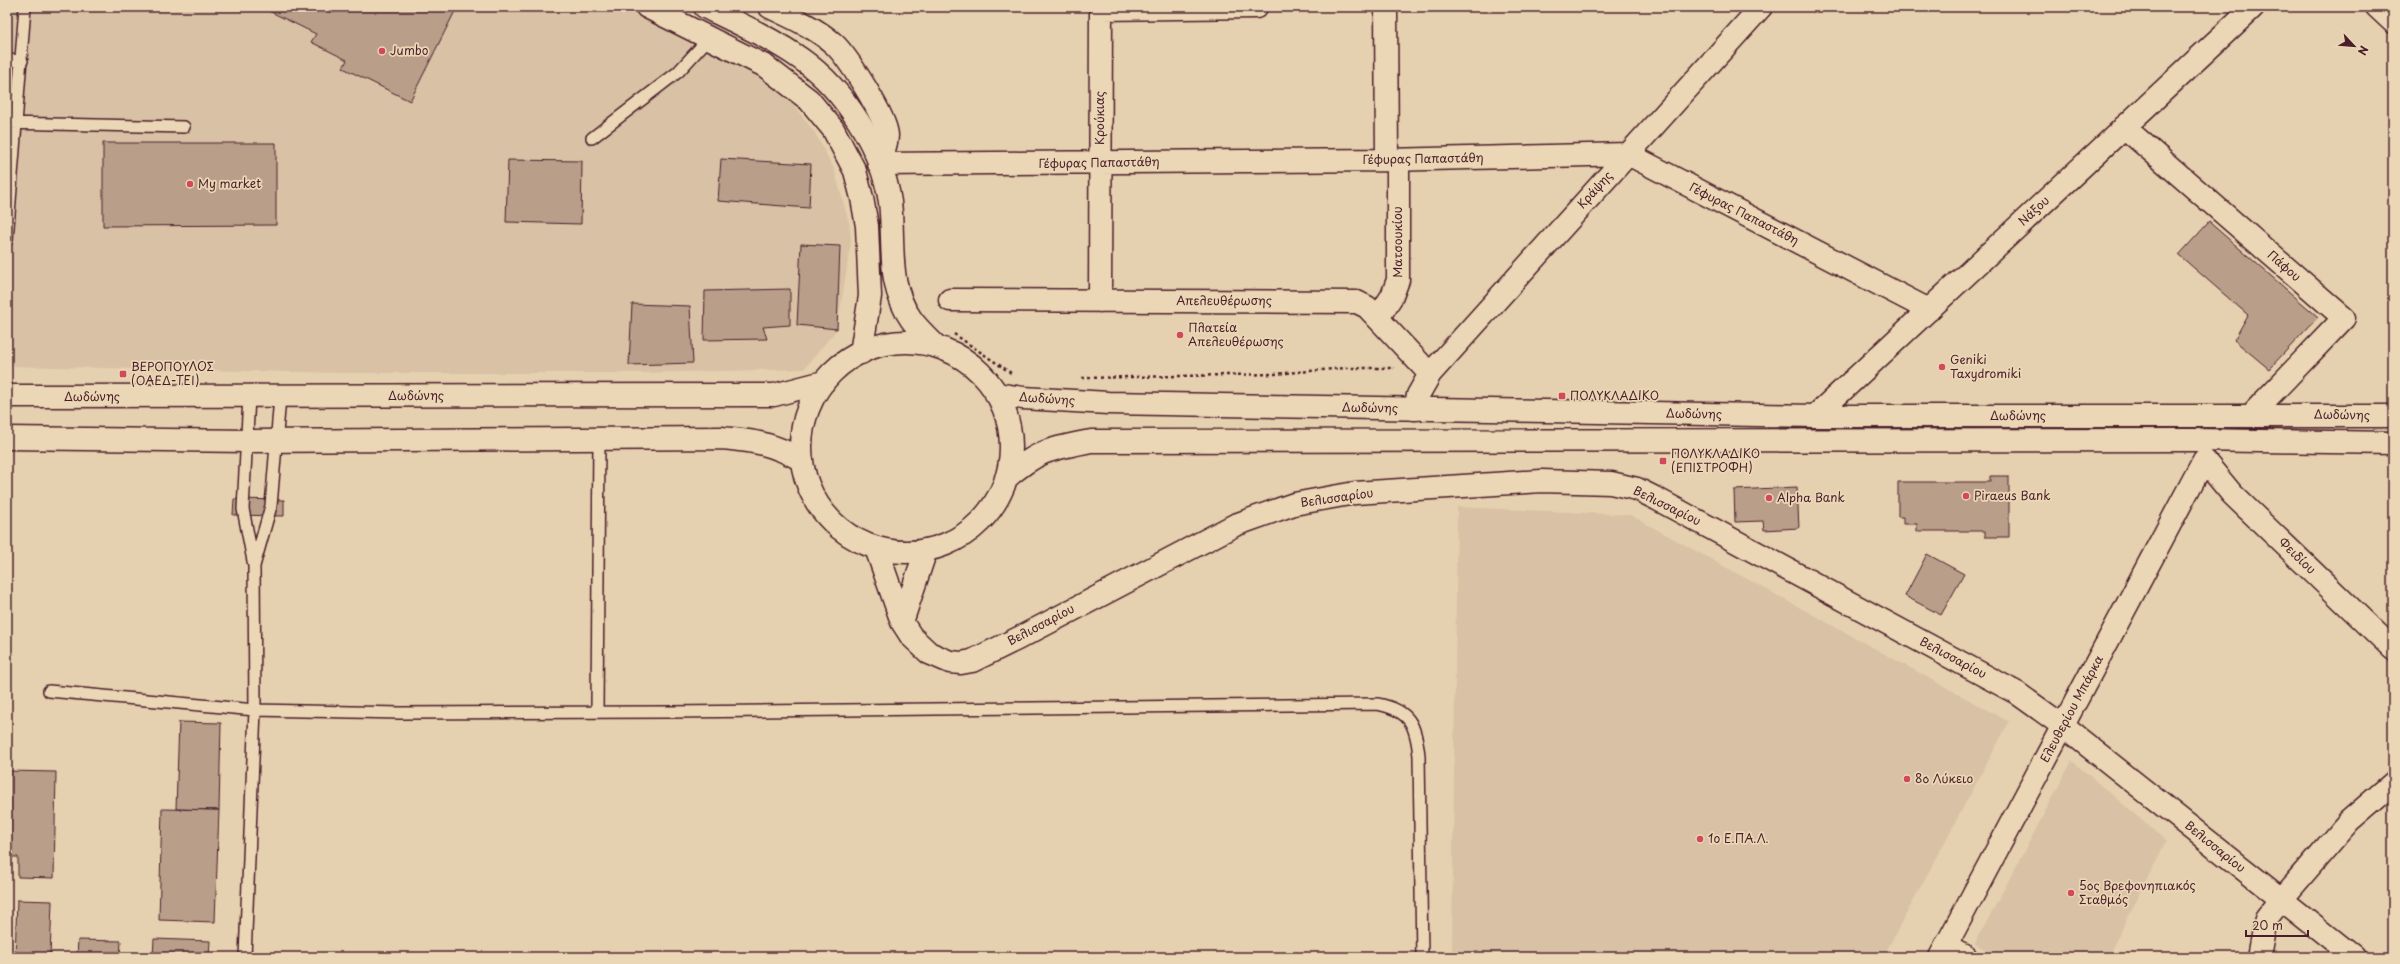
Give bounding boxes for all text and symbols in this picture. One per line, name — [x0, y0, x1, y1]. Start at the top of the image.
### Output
north arrow — [2334, 26, 2374, 66]
place label: Jumbo — [390, 41, 429, 59]
text: N — [2354, 43, 2373, 59]
marker: Jumbo — [377, 46, 387, 56]
street label: Κρούκιας — [1090, 91, 1108, 145]
street label: Γέφυρας Παπαστάθη — [1362, 148, 1484, 168]
street label: Γέφυρας Παπαστάθη — [1038, 152, 1160, 172]
street label: Κράψης — [1572, 166, 1616, 212]
place label: My market — [198, 174, 261, 192]
street label: Γέφυρας Παπαστάθη — [1686, 178, 1803, 249]
marker: My market — [185, 179, 195, 189]
street label: Νάξου — [2014, 191, 2053, 229]
street label: Ματσουκίου — [1388, 206, 1406, 278]
street label: Πάφου — [2264, 246, 2305, 285]
street label: Απελευθέρωσης — [1176, 291, 1272, 309]
place label: Πλατεία Απελευθέρωσης — [1188, 318, 1284, 350]
marker: Πλατεία Απελευθέρωσης — [1175, 330, 1185, 340]
place label: Geniki Taxydromiki — [1950, 350, 2021, 382]
place label: ΒΕΡΟΠΟΥΛΟΣ (ΟΑΕΔ-ΤΕΙ) — [131, 357, 214, 389]
marker: Geniki Taxydromiki — [1937, 362, 1947, 372]
marker: ΒΕΡΟΠΟΥΛΟΣ (ΟΑΕΔ-ΤΕΙ) — [118, 369, 128, 379]
street label: Δωδώνης — [388, 386, 444, 404]
place label: ΠΟΛΥΚΛΑΔΙΚΟ — [1570, 386, 1659, 404]
street label: Δωδώνης — [64, 387, 120, 405]
street label: Δωδώνης — [1018, 387, 1076, 409]
marker: ΠΟΛΥΚΛΑΔΙΚΟ — [1557, 391, 1567, 401]
street label: Δωδώνης — [1342, 398, 1398, 416]
street label: Δωδώνης — [1666, 404, 1722, 422]
street label: Δωδώνης — [2314, 405, 2370, 423]
street label: Δωδώνης — [1990, 406, 2046, 424]
place label: ΠΟΛΥΚΛΑΔΙΚΟ (ΕΠΙΣΤΡΟΦΗ) — [1671, 444, 1760, 476]
marker: ΠΟΛΥΚΛΑΔΙΚΟ (ΕΠΙΣΤΡΟΦΗ) — [1658, 456, 1668, 466]
street label: Βελισσαρίου — [1631, 481, 1704, 529]
street label: Βελισσαρίου — [1299, 483, 1375, 511]
place label: Piraeus Bank — [1974, 486, 2050, 504]
place label: Alpha Bank — [1777, 488, 1845, 506]
marker: Piraeus Bank — [1961, 491, 1971, 501]
marker: Alpha Bank — [1764, 493, 1774, 503]
street label: Φειδίου — [2275, 533, 2320, 578]
street label: Βελισσαρίου — [1004, 599, 1077, 649]
street label: Βελισσαρίου — [1917, 632, 1990, 682]
street label: Ελευθερίου Μπάρκα — [2035, 652, 2107, 765]
place label: 8ο Λύκειο — [1915, 769, 1974, 787]
marker: 8ο Λύκειο — [1902, 774, 1912, 784]
street label: Βελισσαρίου — [2181, 816, 2250, 876]
place label: 1ο Ε.ΠΑ.Λ. — [1708, 829, 1769, 847]
marker: 1ο Ε.ΠΑ.Λ. — [1695, 834, 1705, 844]
place label: 5ος Βρεφονηπιακός Σταθμός — [2079, 876, 2196, 908]
marker: 5ος Βρεφονηπιακός Σταθμός — [2066, 888, 2076, 898]
scale bar — [2246, 912, 2308, 938]
text: 20 m — [2252, 916, 2283, 934]

